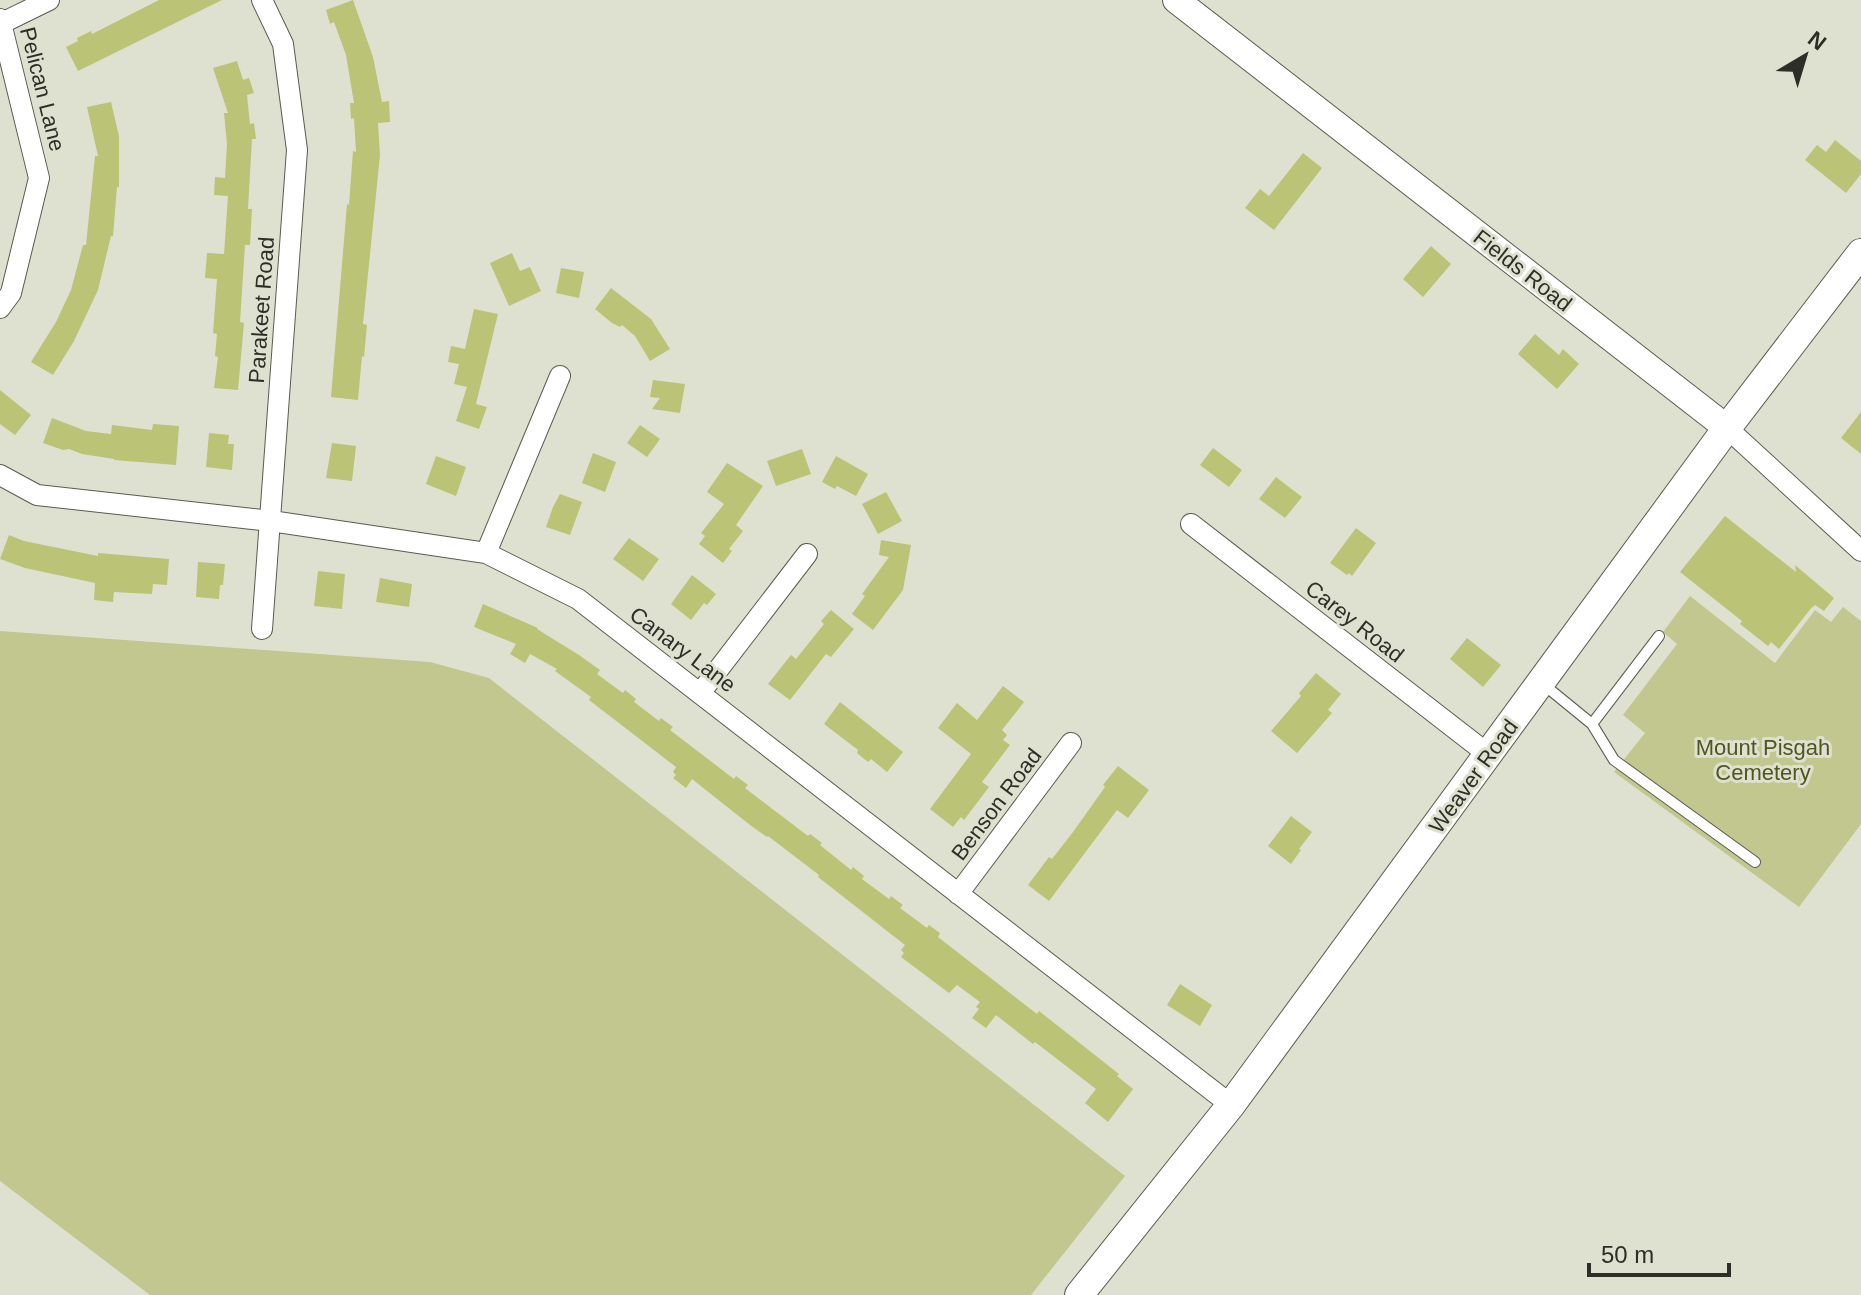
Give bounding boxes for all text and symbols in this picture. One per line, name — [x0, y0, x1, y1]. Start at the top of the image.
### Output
north arrow — [1765, 16, 1845, 96]
street label: Pelican Lane — [15, 24, 70, 154]
text: N — [1803, 26, 1831, 55]
street label: Fields Road — [1469, 224, 1577, 316]
street label: Parakeet Road — [244, 236, 279, 384]
street label: Carey Road — [1301, 575, 1409, 667]
street label: Canary Lane — [625, 602, 741, 697]
street label: Weaver Road — [1424, 715, 1523, 838]
park label: Mount Pisgah Cemetery — [1696, 735, 1830, 785]
street label: Benson Road — [946, 744, 1047, 865]
scale bar — [1589, 1227, 1729, 1277]
text: 50 m — [1601, 1241, 1654, 1268]

